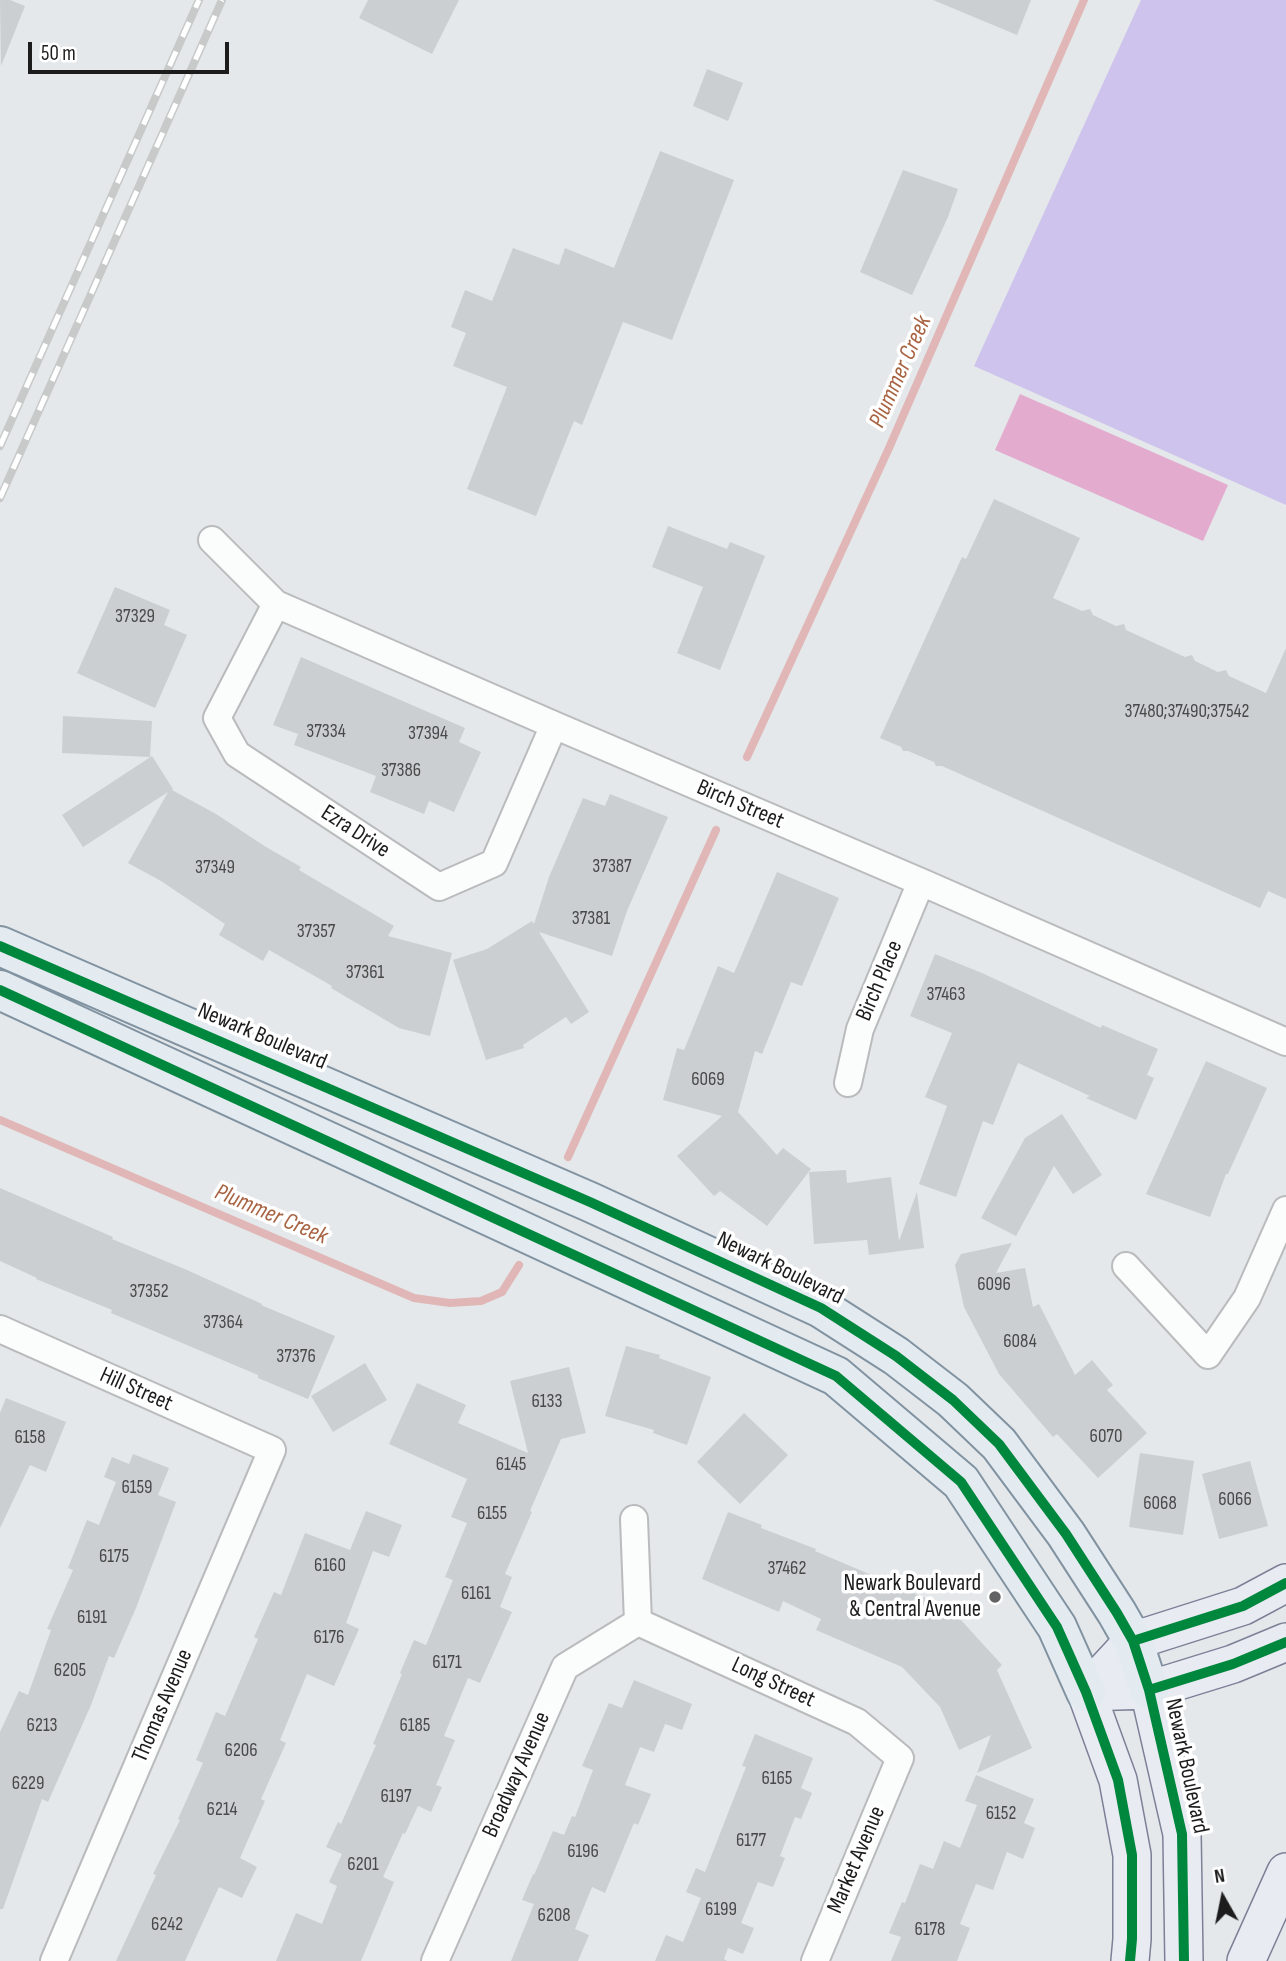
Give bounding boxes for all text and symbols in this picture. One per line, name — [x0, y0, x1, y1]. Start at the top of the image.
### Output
scale bar — [32, 28, 233, 72]
text: 50 m — [41, 41, 76, 66]
water label: Plummer Creek — [864, 312, 938, 432]
house number: 37329 — [115, 606, 155, 628]
house number: 37480;37490;37542 — [1125, 701, 1249, 723]
house number: 37334 — [306, 721, 346, 743]
house number: 37394 — [408, 723, 448, 745]
house number: 37386 — [381, 760, 421, 782]
street label: Birch Street — [692, 774, 788, 836]
street label: Ezra Drive — [315, 800, 395, 864]
house number: 37387 — [592, 856, 632, 878]
house number: 37349 — [195, 857, 235, 879]
house number: 37381 — [572, 908, 610, 930]
house number: 37357 — [297, 921, 335, 943]
street label: Birch Place — [851, 937, 909, 1025]
house number: 37361 — [346, 962, 384, 984]
house number: 37463 — [927, 984, 965, 1006]
street label: Newark Boulevard — [193, 997, 331, 1077]
house number: 6069 — [691, 1069, 725, 1091]
water label: Plummer Creek — [210, 1178, 332, 1252]
street label: Newark Boulevard — [712, 1226, 848, 1312]
house number: 6096 — [977, 1274, 1011, 1296]
house number: 37352 — [130, 1281, 168, 1303]
house number: 37364 — [203, 1312, 243, 1334]
house number: 6084 — [1003, 1331, 1037, 1353]
house number: 37376 — [276, 1346, 316, 1368]
street label: Hill Street — [95, 1362, 177, 1418]
house number: 6133 — [532, 1391, 562, 1413]
house number: 6070 — [1090, 1426, 1122, 1448]
house number: 6158 — [15, 1427, 45, 1449]
house number: 6145 — [496, 1454, 526, 1476]
house number: 6159 — [121, 1477, 153, 1499]
house number: 6066 — [1218, 1489, 1252, 1511]
house number: 6068 — [1143, 1493, 1177, 1515]
house number: 6155 — [477, 1503, 507, 1525]
house number: 6175 — [99, 1546, 129, 1568]
house number: 6160 — [314, 1555, 346, 1577]
house number: 37462 — [768, 1558, 806, 1580]
place label: Newark Boulevard & Central Avenue — [844, 1570, 981, 1624]
house number: 6161 — [461, 1583, 491, 1605]
marker: Newark Boulevard & Central Avenue — [987, 1589, 1003, 1605]
house number: 6191 — [77, 1607, 107, 1629]
house number: 6176 — [314, 1627, 344, 1649]
street label: Thomas Avenue — [127, 1645, 199, 1767]
house number: 6171 — [432, 1652, 462, 1674]
street label: Long Street — [727, 1652, 819, 1714]
house number: 6205 — [54, 1660, 86, 1682]
street label: Newark Boulevard — [1158, 1696, 1214, 1836]
street label: Broadway Avenue — [477, 1708, 557, 1842]
house number: 6213 — [27, 1715, 57, 1737]
house number: 6185 — [400, 1715, 430, 1737]
house number: 6206 — [224, 1740, 258, 1762]
house number: 6165 — [762, 1768, 792, 1790]
house number: 6229 — [12, 1773, 44, 1795]
house number: 6197 — [381, 1786, 411, 1808]
house number: 6214 — [207, 1799, 237, 1821]
street label: Market Avenue — [822, 1802, 892, 1918]
house number: 6152 — [986, 1803, 1016, 1825]
house number: 6177 — [736, 1830, 766, 1852]
house number: 6196 — [567, 1841, 599, 1863]
house number: 6201 — [347, 1854, 379, 1876]
north arrow — [1188, 1863, 1258, 1933]
text: N — [1213, 1865, 1226, 1889]
house number: 6199 — [705, 1899, 737, 1921]
house number: 6208 — [537, 1905, 571, 1927]
house number: 6242 — [151, 1914, 183, 1936]
house number: 6178 — [915, 1919, 945, 1941]

